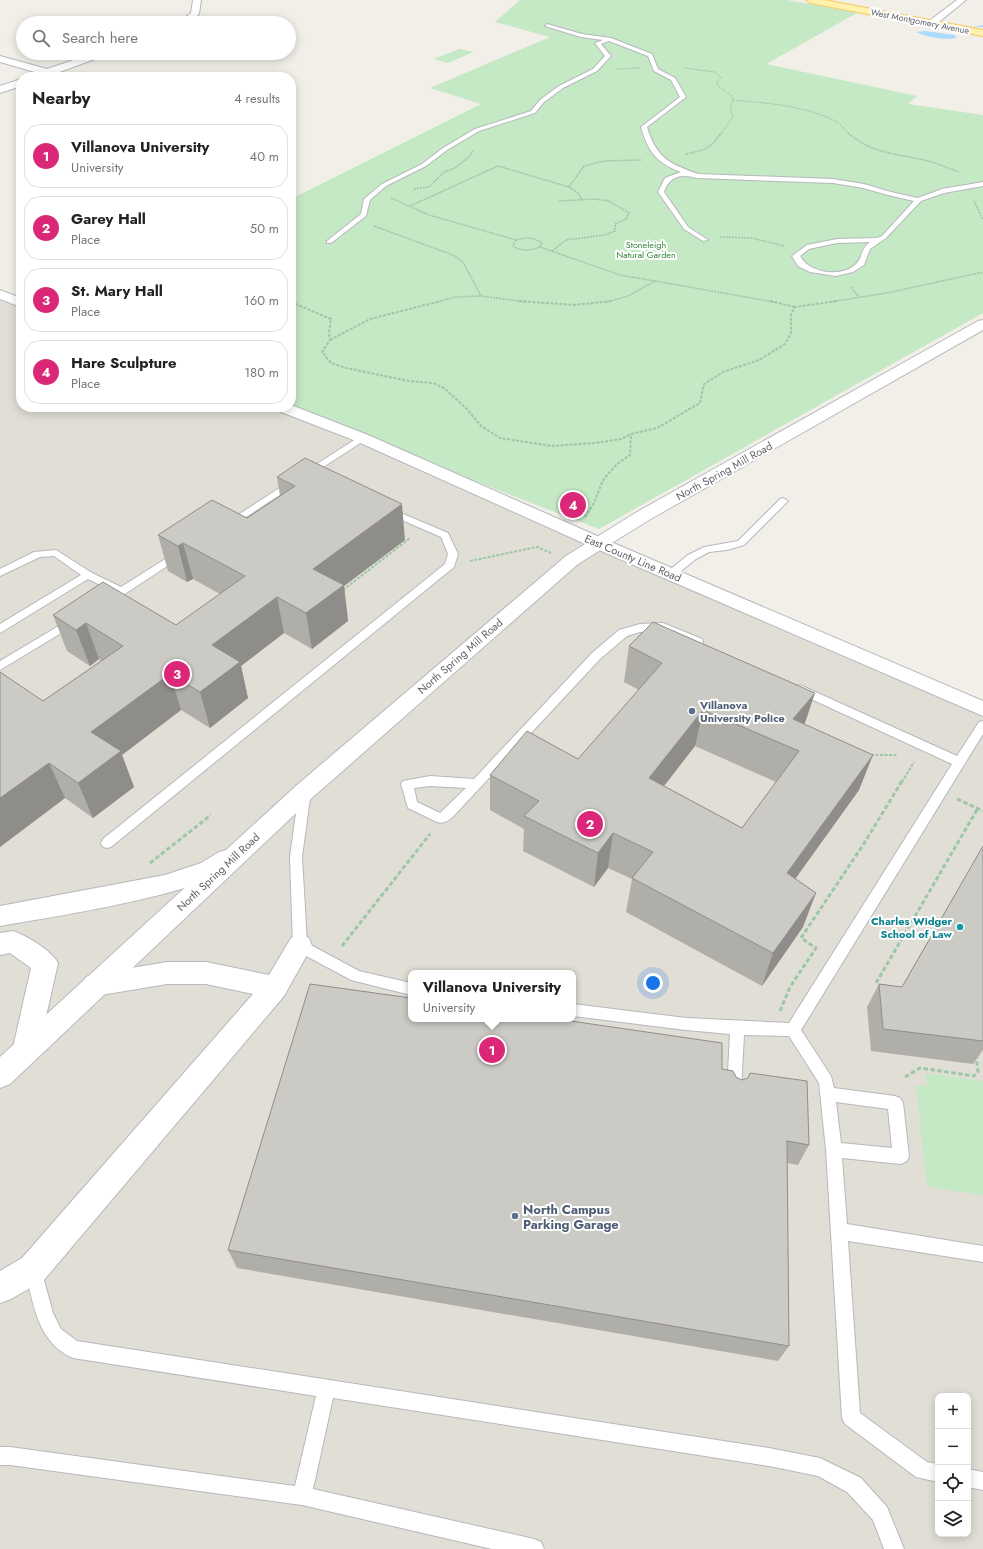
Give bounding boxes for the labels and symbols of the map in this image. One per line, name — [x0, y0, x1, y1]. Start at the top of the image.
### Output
street label: West Montgomery Avenue — [870, 5, 971, 37]
park label: Stoneleigh Natural Garden — [616, 238, 676, 261]
street label: North Spring Mill Road — [673, 438, 775, 504]
pin: 4 — [560, 490, 586, 520]
street label: East County Line Road — [582, 530, 684, 586]
street label: North Spring Mill Road — [414, 614, 506, 698]
pin: 3 — [164, 659, 190, 689]
place label: Villanova University Police — [699, 697, 785, 726]
marker: Villanova University Police — [687, 706, 697, 716]
pin: 2 — [577, 809, 603, 839]
street label: North Spring Mill Road — [173, 829, 263, 915]
place label: Charles Widger School of Law — [871, 913, 953, 942]
marker: Charles Widger School of Law — [955, 922, 965, 932]
your location — [643, 973, 663, 993]
pin: 1 — [479, 1035, 505, 1065]
place label: North Campus Parking Garage — [523, 1200, 619, 1234]
marker: North Campus Parking Garage — [510, 1211, 520, 1221]

